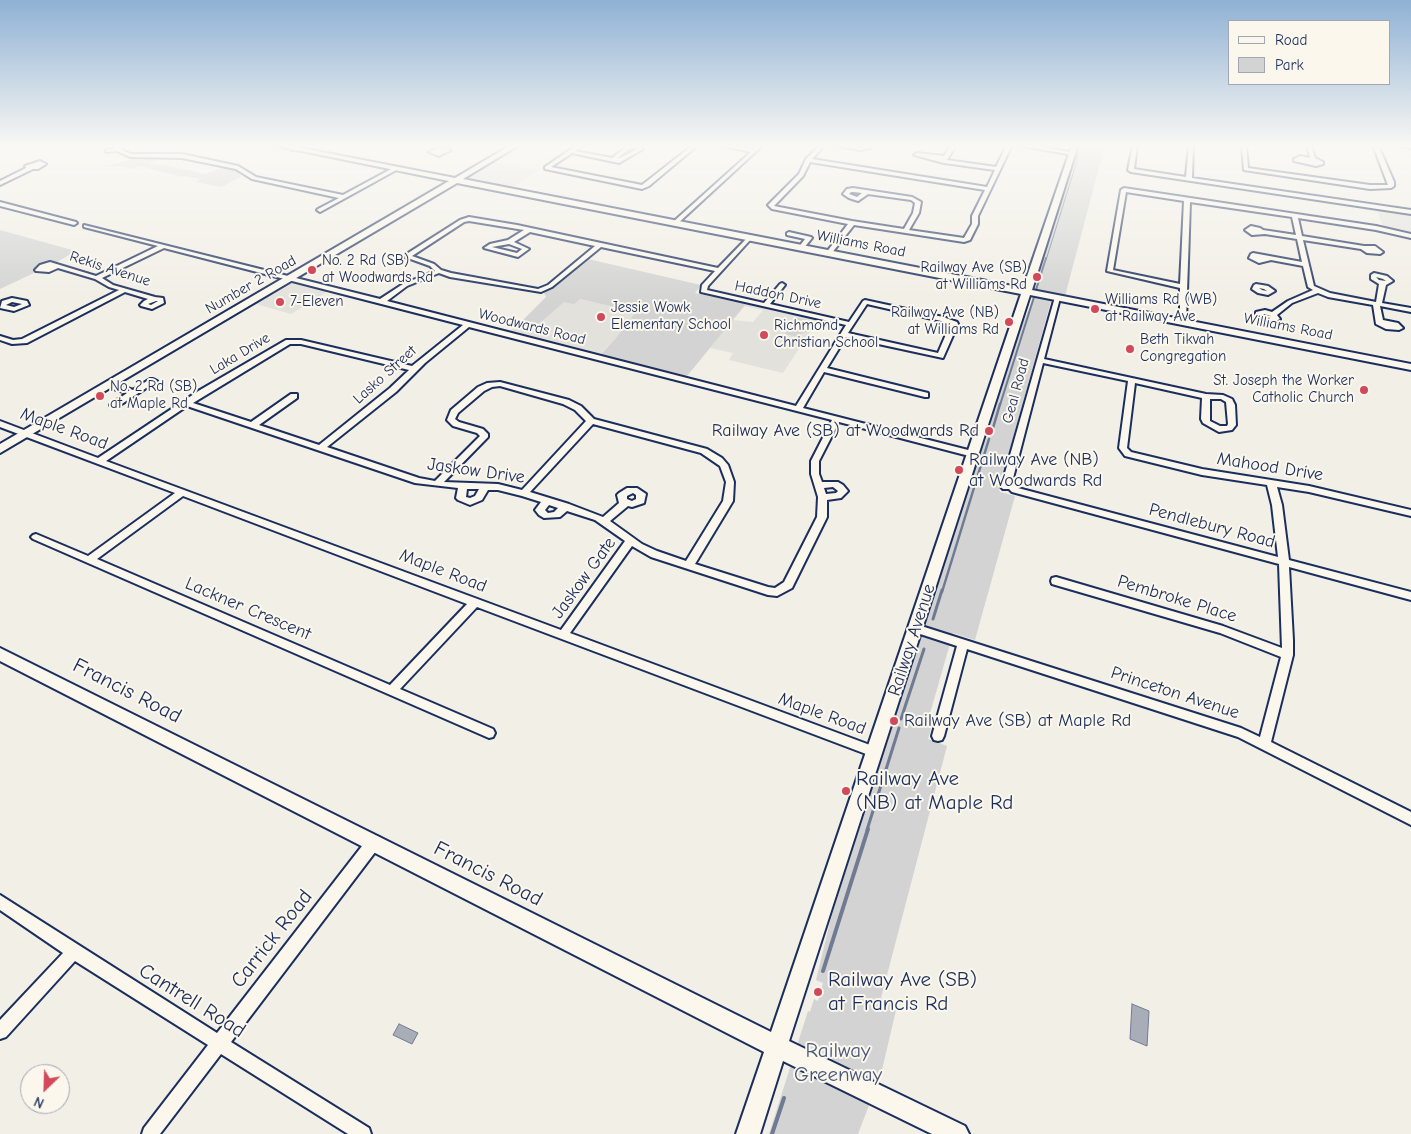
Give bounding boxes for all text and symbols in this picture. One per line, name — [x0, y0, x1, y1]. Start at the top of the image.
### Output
legend — [1228, 20, 1391, 85]
text: Road — [1275, 31, 1307, 49]
text: Park — [1275, 56, 1304, 74]
street label: Williams Road — [815, 227, 907, 261]
street label: Rekis Avenue — [67, 247, 153, 291]
street label: Number 2 Road — [202, 252, 300, 318]
place label: No. 2 Rd (SB) at Woodwards Rd — [322, 252, 433, 287]
place label: Railway Ave (SB) at Williams Rd — [920, 259, 1027, 294]
marker: No. 2 Rd (SB) at Woodwards Rd — [306, 264, 318, 276]
marker: Railway Ave (SB) at Williams Rd — [1031, 271, 1043, 283]
street label: Haddon Drive — [733, 277, 823, 313]
place label: Williams Rd (WB) at Railway Ave — [1105, 291, 1217, 326]
place label: 7-Eleven — [290, 293, 344, 311]
marker: 7-Eleven — [274, 296, 286, 308]
place label: Jessie Wowk Elementary School — [611, 299, 731, 334]
marker: Williams Rd (WB) at Railway Ave — [1089, 303, 1101, 315]
place label: Railway Ave (NB) at Williams Rd — [891, 304, 999, 339]
street label: Woodwards Road — [477, 305, 587, 349]
street label: Williams Road — [1242, 310, 1334, 344]
marker: Jessie Wowk Elementary School — [595, 311, 607, 323]
marker: Railway Ave (NB) at Williams Rd — [1003, 316, 1015, 328]
place label: Richmond Christian School — [774, 317, 878, 352]
street label: Laka Drive — [207, 329, 273, 379]
marker: Richmond Christian School — [758, 329, 770, 341]
place label: Beth Tikvah Congregation — [1140, 331, 1226, 366]
street label: Lasko Street — [350, 342, 420, 408]
marker: Beth Tikvah Congregation — [1124, 343, 1136, 355]
street label: Geal Road — [999, 356, 1033, 426]
place label: St. Joseph the Worker Catholic Church — [1213, 372, 1354, 407]
place label: No. 2 Rd (SB) at Maple Rd — [110, 378, 197, 413]
marker: St. Joseph the Worker Catholic Church — [1358, 384, 1370, 396]
marker: No. 2 Rd (SB) at Maple Rd — [94, 390, 106, 402]
street label: Maple Road — [17, 403, 111, 455]
place label: Railway Ave (SB) at Woodwards Rd — [712, 420, 979, 442]
marker: Railway Ave (SB) at Woodwards Rd — [983, 425, 995, 437]
street label: Mahood Drive — [1215, 448, 1325, 486]
place label: Railway Ave (NB) at Woodwards Rd — [969, 449, 1102, 492]
street label: Jaskow Drive — [426, 453, 526, 489]
marker: Railway Ave (NB) at Woodwards Rd — [953, 464, 965, 476]
street label: Pendlebury Road — [1147, 499, 1277, 553]
street label: Jaskow Gate — [547, 533, 621, 623]
street label: Maple Road — [396, 544, 490, 598]
street label: Pembroke Place — [1115, 571, 1239, 627]
street label: Lackner Crescent — [182, 573, 314, 645]
street label: Railway Avenue — [884, 581, 940, 699]
street label: Francis Road — [68, 653, 186, 729]
street label: Princeton Avenue — [1108, 662, 1242, 724]
street label: Maple Road — [775, 688, 869, 740]
place label: Railway Ave (SB) at Maple Rd — [904, 710, 1131, 732]
marker: Railway Ave (SB) at Maple Rd — [888, 715, 900, 727]
place label: Railway Ave (NB) at Maple Rd — [856, 766, 1013, 816]
marker: Railway Ave (NB) at Maple Rd — [840, 785, 852, 797]
street label: Francis Road — [429, 836, 547, 912]
street label: Carrick Road — [226, 885, 318, 993]
street label: Cantrell Road — [134, 958, 250, 1044]
place label: Railway Ave (SB) at Francis Rd — [828, 967, 977, 1017]
marker: Railway Ave (SB) at Francis Rd — [812, 986, 824, 998]
park label: Railway Greenway — [794, 1038, 882, 1088]
north arrow — [20, 1064, 70, 1114]
text: N — [31, 1093, 47, 1112]

